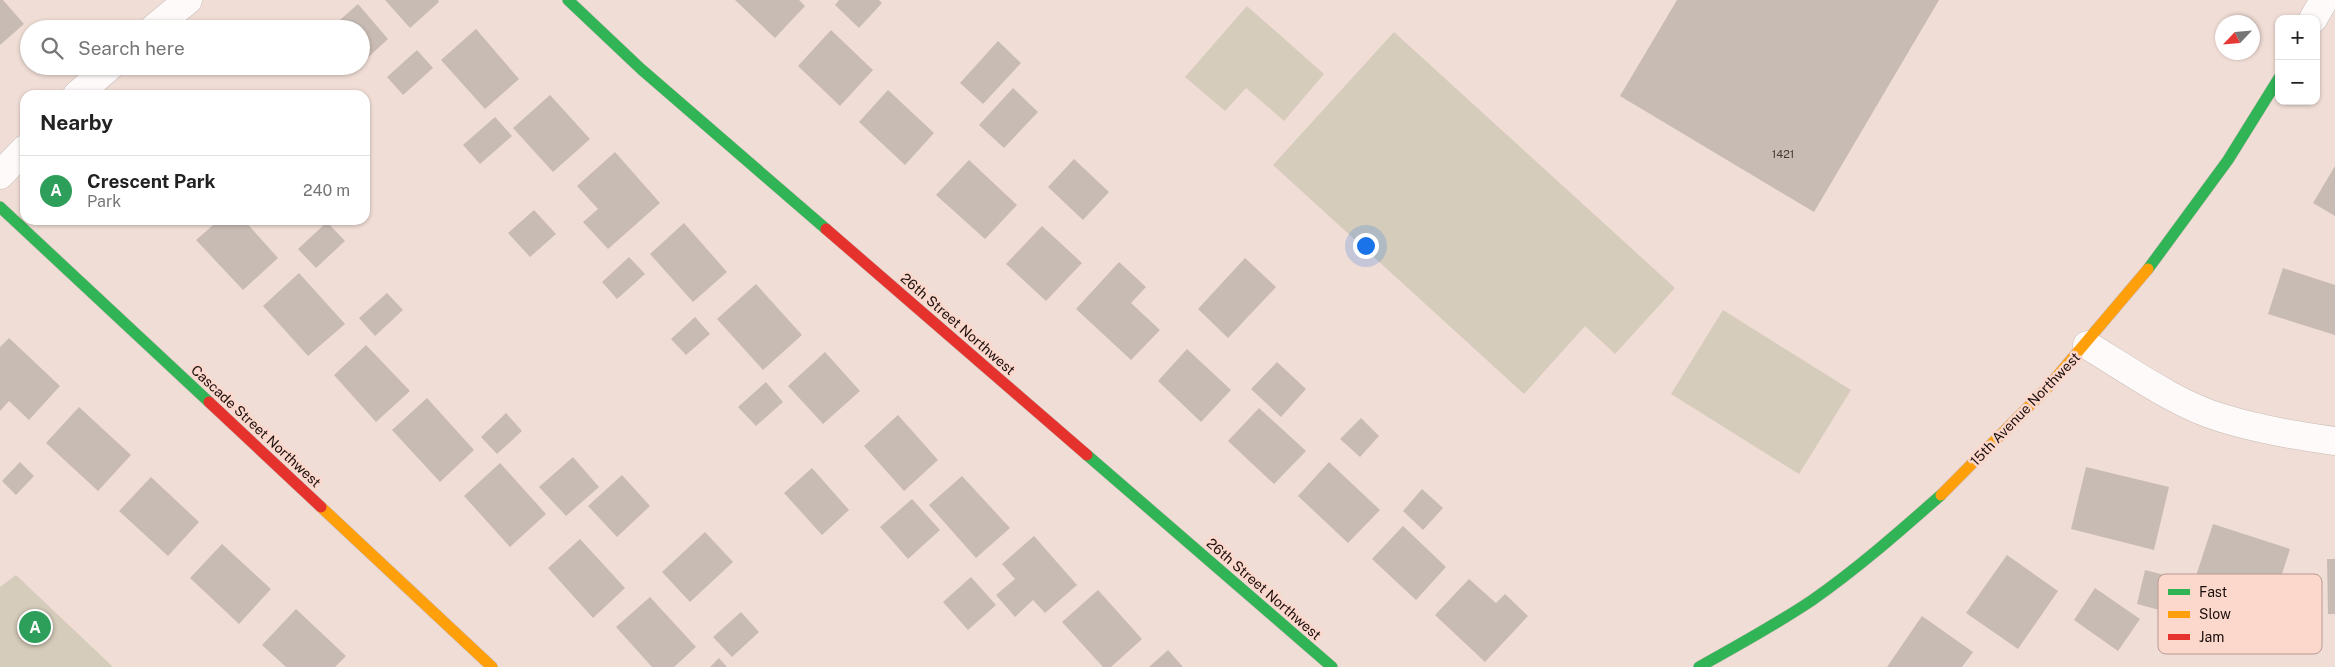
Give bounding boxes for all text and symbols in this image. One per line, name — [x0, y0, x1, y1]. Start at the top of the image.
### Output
north arrow — [2215, 15, 2260, 60]
map controls — [2275, 15, 2320, 105]
button: + — [2275, 15, 2320, 60]
search box — [20, 20, 370, 75]
icon: search — [38, 34, 66, 62]
text: Search here — [78, 37, 185, 59]
button: − — [2275, 60, 2320, 105]
text: Nearby — [40, 110, 113, 135]
house number: 1421 — [1772, 148, 1794, 160]
text: Crescent Park — [87, 170, 216, 192]
text: A — [50, 181, 62, 200]
text: 240 m — [303, 181, 350, 200]
text: Park — [87, 192, 121, 211]
your location — [1353, 233, 1379, 259]
street label: 26th Street Northwest — [898, 270, 1018, 378]
street label: 15th Avenue Northwest — [1967, 349, 2083, 469]
street label: Cascade Street Northwest — [188, 362, 324, 490]
street label: 26th Street Northwest — [1204, 535, 1324, 643]
legend — [2158, 574, 2322, 654]
text: Fast — [2199, 584, 2227, 600]
text: Slow — [2199, 606, 2231, 622]
pin: A — [19, 608, 51, 646]
text: Jam — [2199, 629, 2224, 645]

